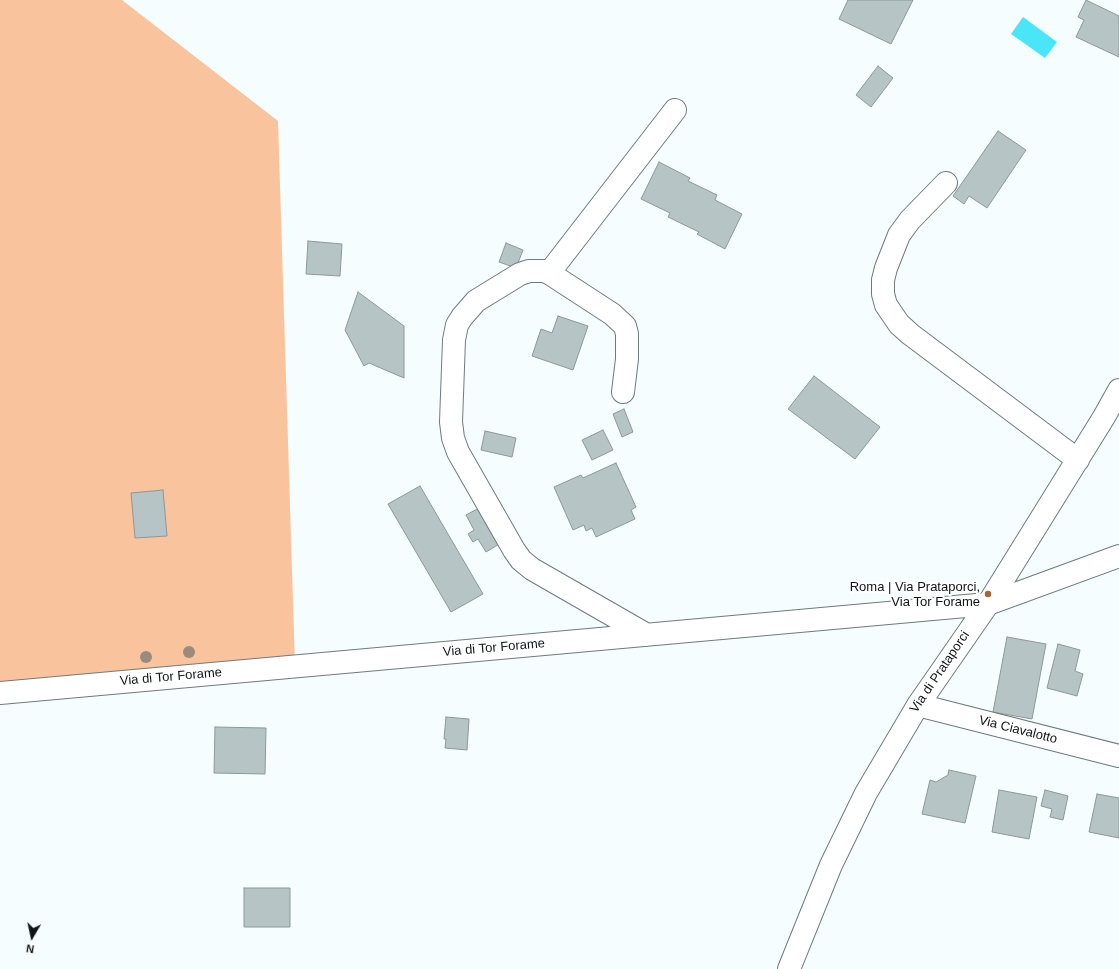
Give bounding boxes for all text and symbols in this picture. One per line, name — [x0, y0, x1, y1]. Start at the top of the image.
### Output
place label: Roma | Via Prataporci, Via Tor Forame — [850, 579, 980, 610]
marker: Roma | Via Prataporci, Via Tor Forame — [983, 589, 993, 599]
street label: Via di Prataporci — [907, 628, 973, 716]
street label: Via di Tor Forame — [442, 636, 546, 660]
street label: Via di Tor Forame — [119, 665, 223, 689]
street label: Via Ciavalotto — [977, 713, 1059, 747]
north arrow — [12, 917, 52, 957]
text: N — [25, 942, 35, 955]

